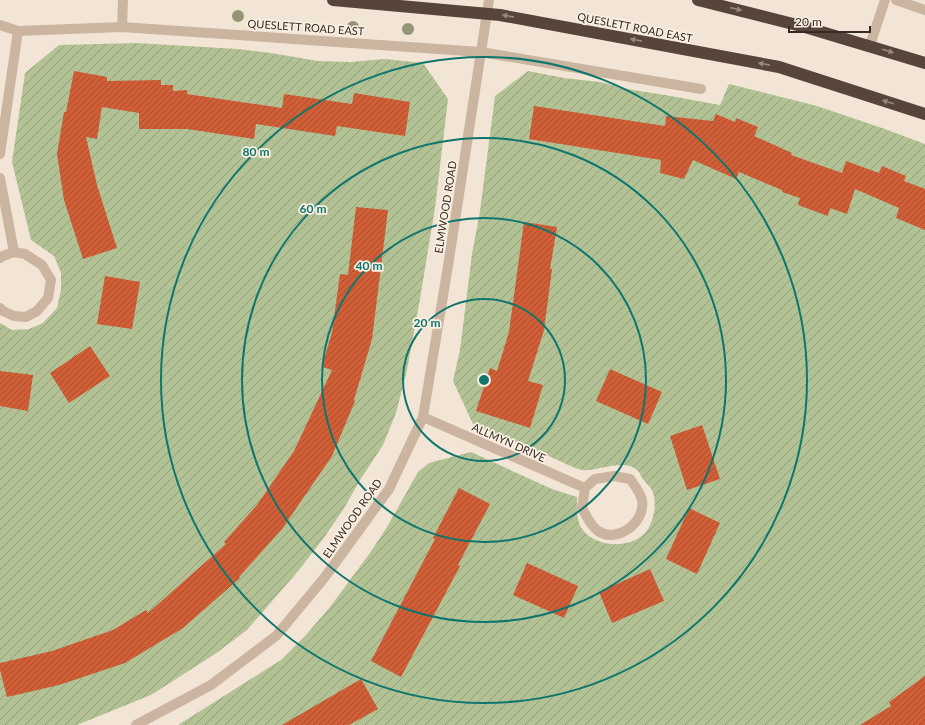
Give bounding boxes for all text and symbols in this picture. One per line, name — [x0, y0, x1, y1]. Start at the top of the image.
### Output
one-way arrow — [730, 7, 742, 13]
scale bar — [789, 8, 870, 34]
street label: QUESLETT ROAD EAST — [576, 9, 694, 45]
one-way arrow — [502, 13, 514, 19]
text: 20 m — [795, 14, 822, 29]
street label: QUESLETT ROAD EAST — [247, 16, 365, 38]
one-way arrow — [630, 37, 642, 43]
one-way arrow — [883, 48, 895, 54]
one-way arrow — [757, 61, 770, 67]
one-way arrow — [882, 99, 894, 105]
text: 80 m — [243, 144, 269, 159]
street label: ELMWOOD ROAD — [431, 160, 459, 254]
text: 60 m — [300, 201, 326, 216]
text: 40 m — [356, 258, 382, 273]
text: 20 m — [414, 315, 440, 330]
centre of rings — [477, 373, 491, 387]
street label: ALLMYN DRIVE — [470, 420, 548, 464]
street label: ELMWOOD ROAD — [320, 476, 384, 560]

